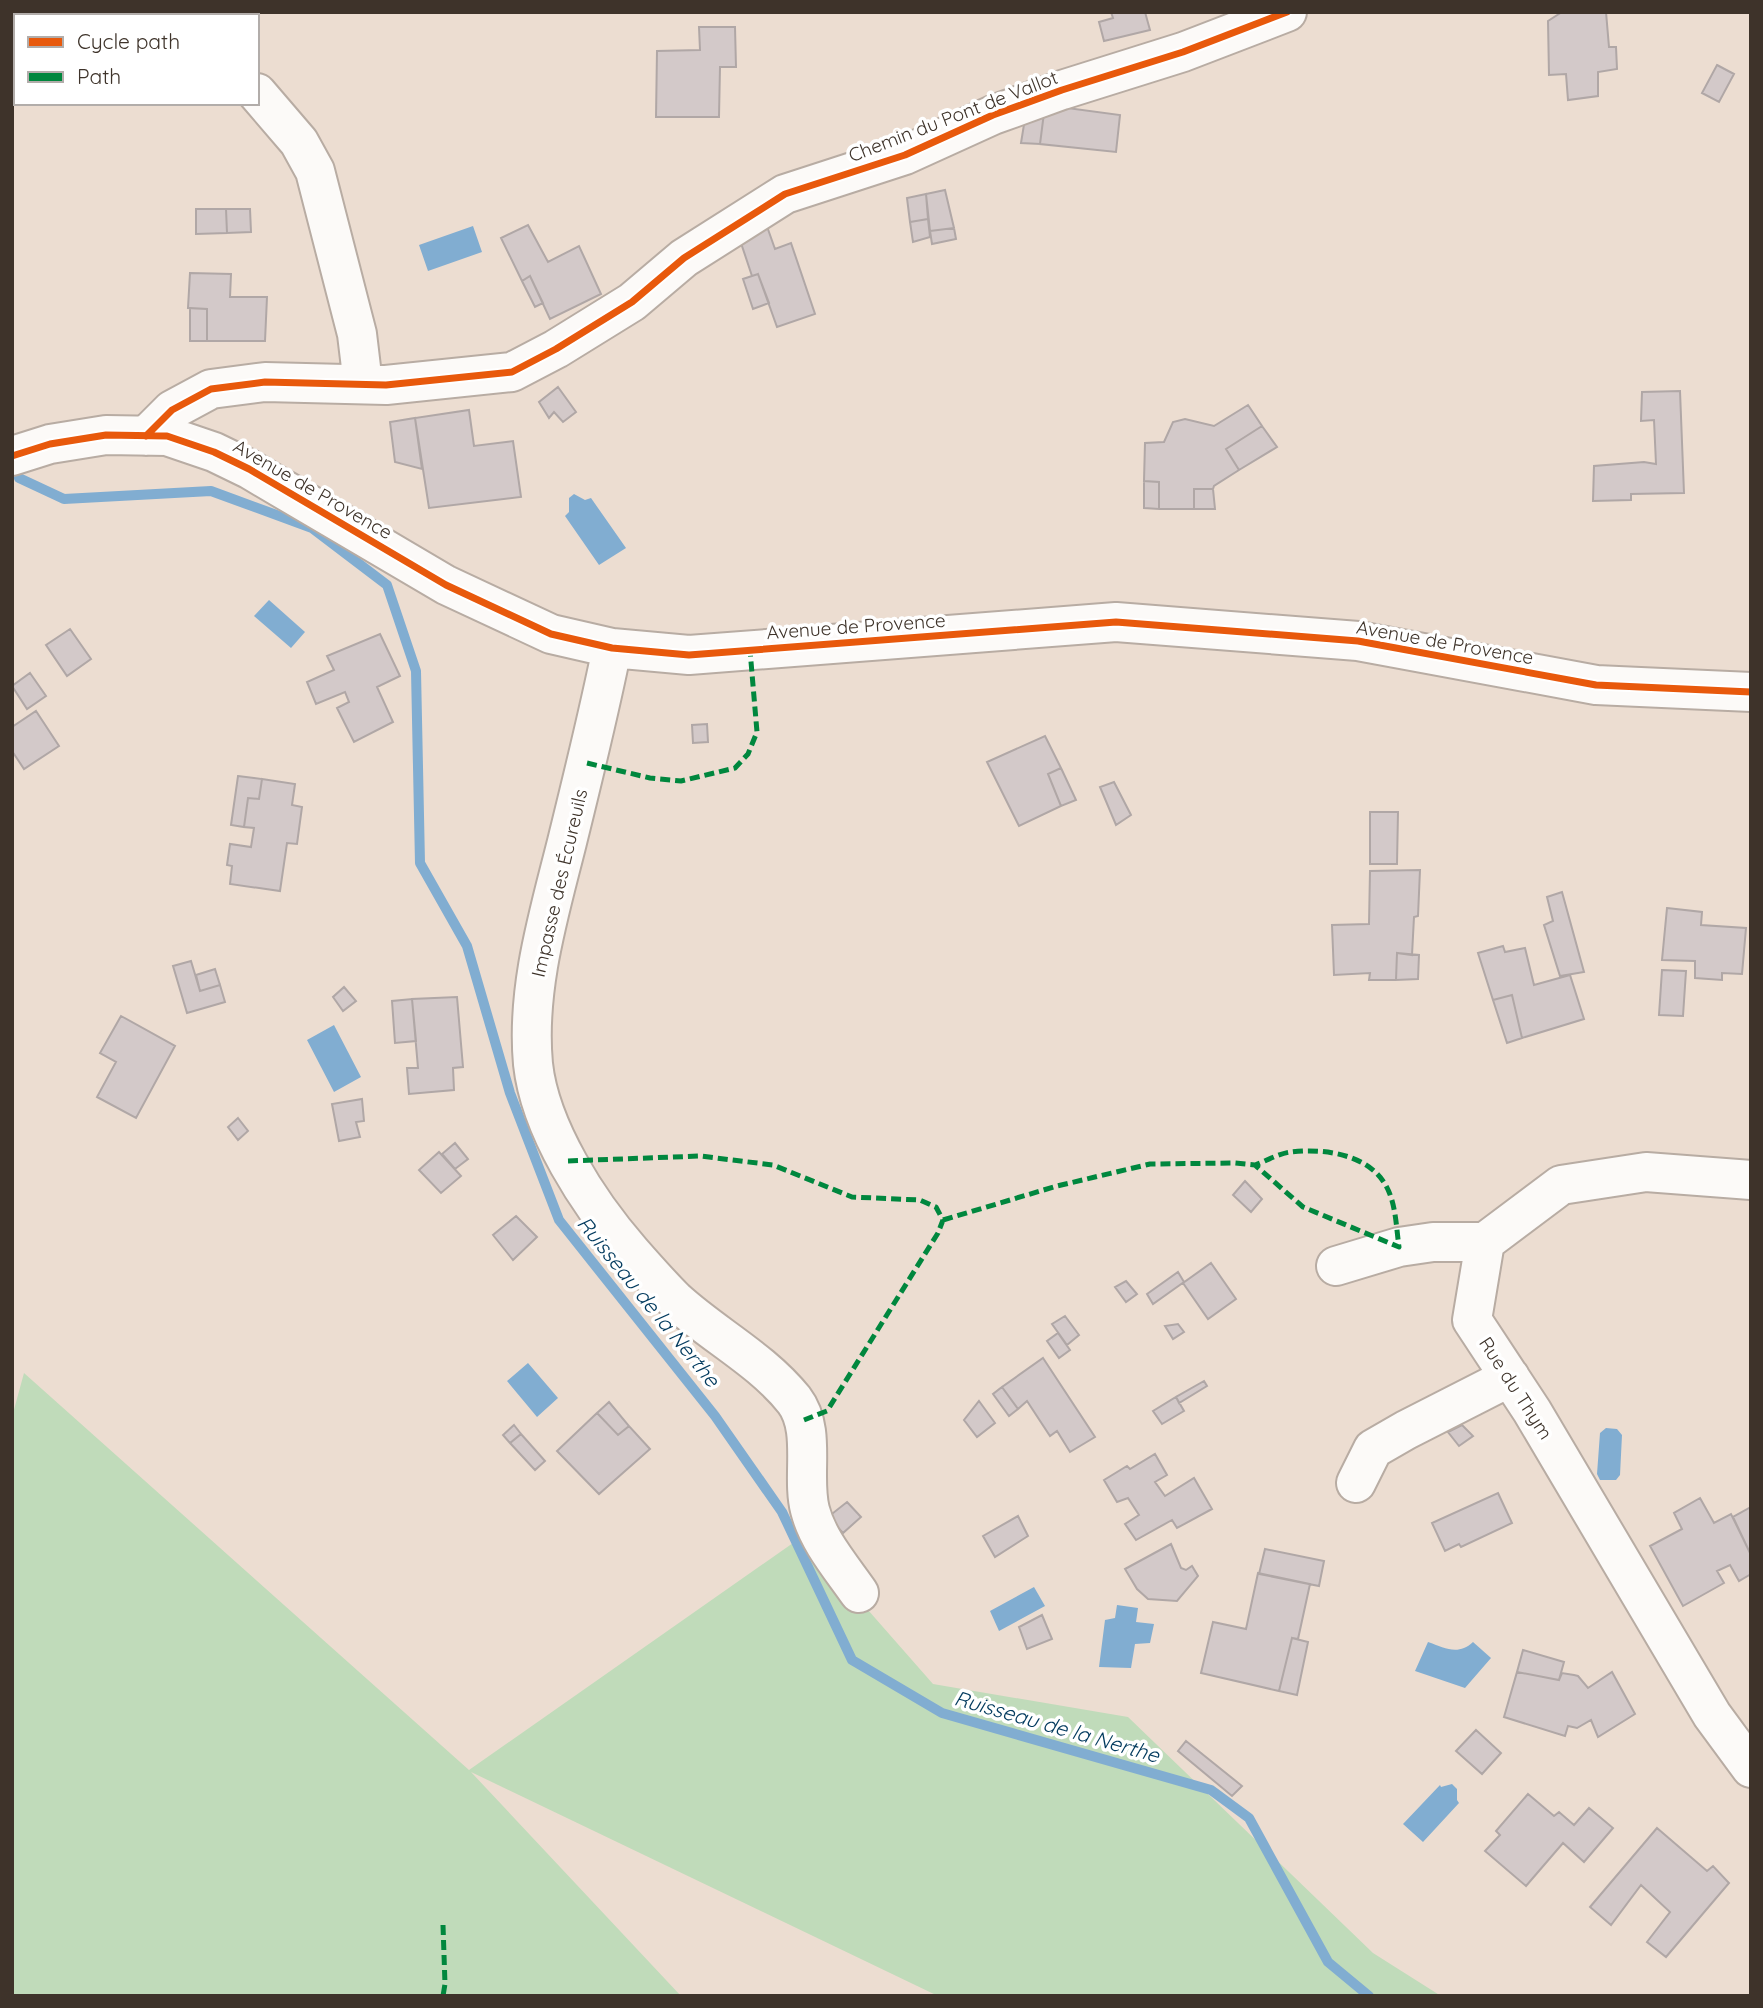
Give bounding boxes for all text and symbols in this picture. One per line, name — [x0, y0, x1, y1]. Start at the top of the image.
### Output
legend — [14, 14, 259, 105]
text: Cycle path — [77, 28, 180, 54]
text: Path — [77, 63, 121, 89]
street label: Chemin du Pont de Vallot — [845, 65, 1061, 167]
street label: Avenue de Provence — [229, 434, 397, 544]
street label: Avenue de Provence — [766, 608, 946, 644]
street label: Avenue de Provence — [1355, 615, 1535, 669]
street label: Impasse des Écureuils — [526, 786, 592, 979]
water label: Ruisseau de la Nerthe — [572, 1210, 726, 1392]
street label: Rue du Thym — [1474, 1332, 1558, 1444]
water label: Ruisseau de la Nerthe — [952, 1684, 1164, 1768]

